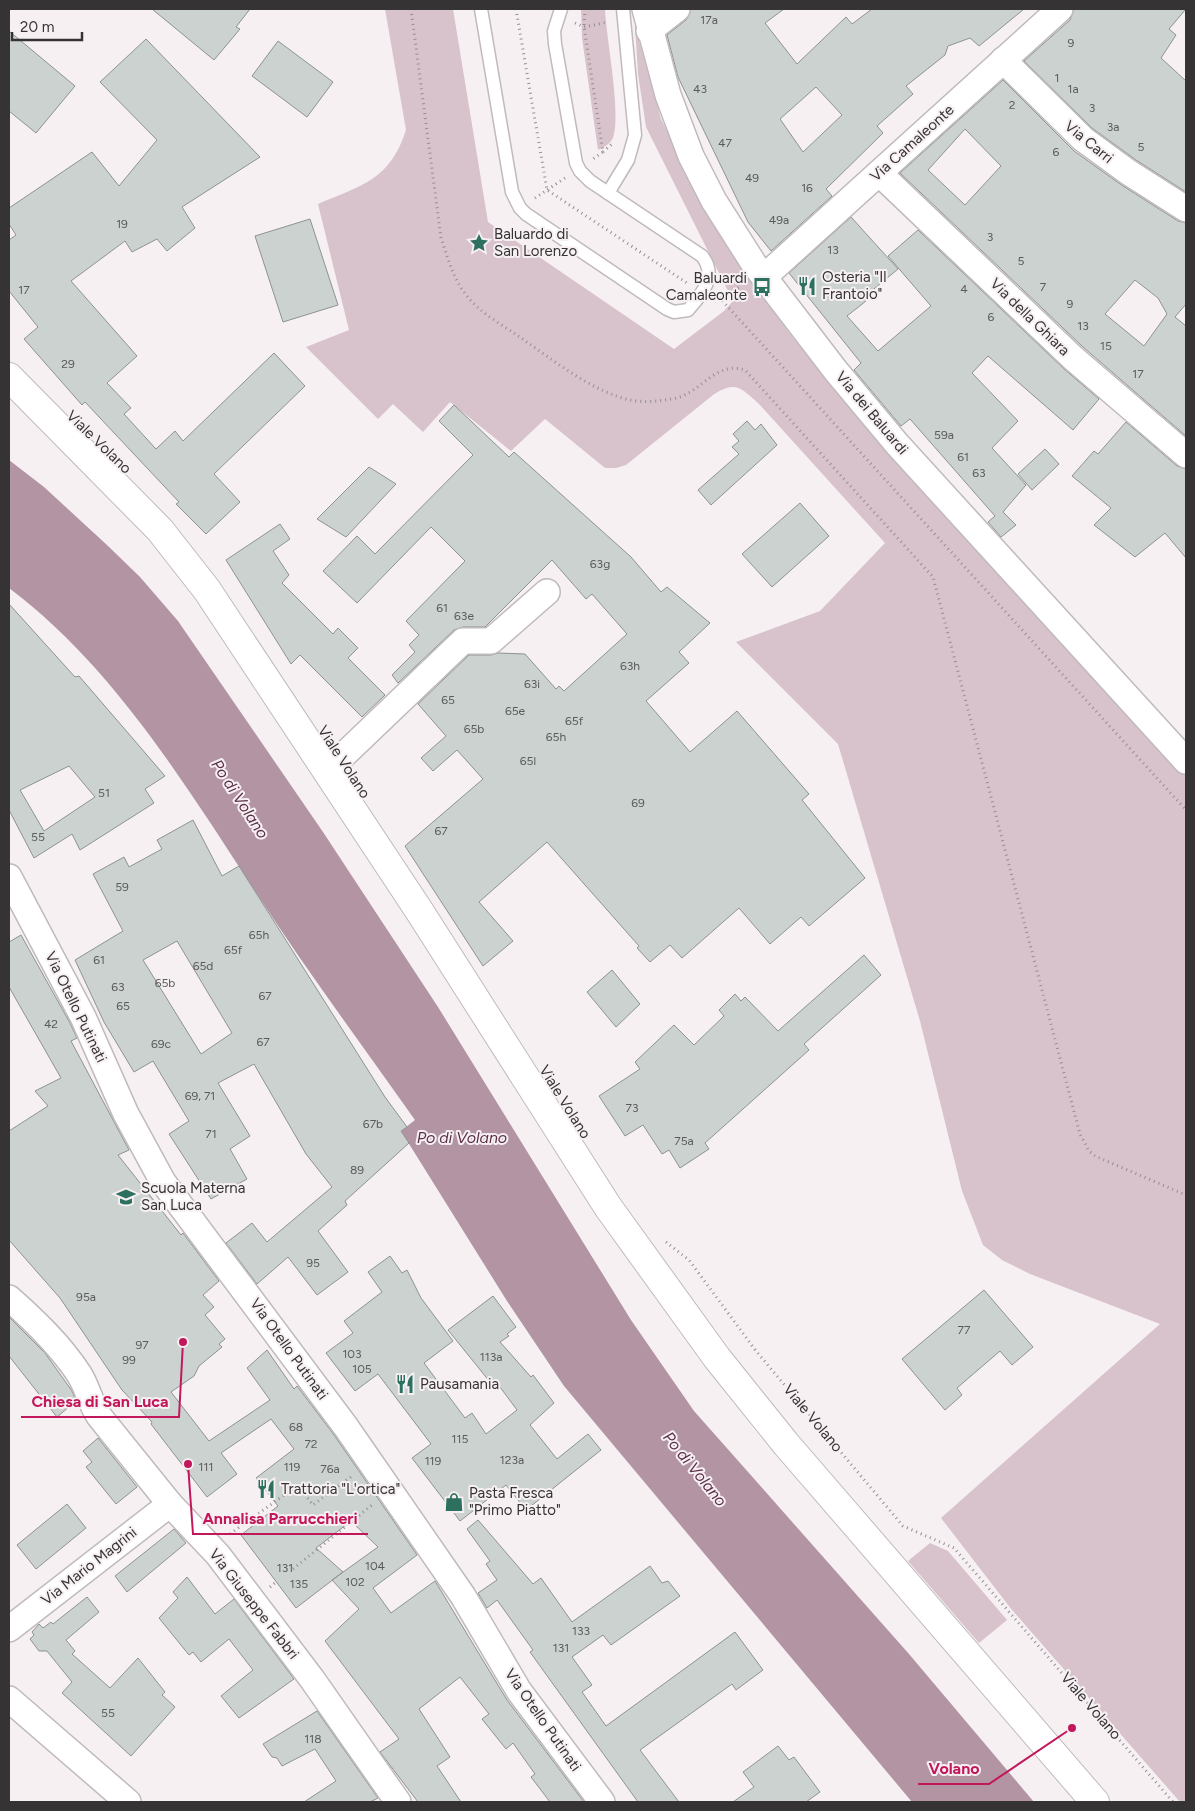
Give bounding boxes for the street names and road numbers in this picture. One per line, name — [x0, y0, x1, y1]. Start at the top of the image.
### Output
street label: Via Camaleonte — [866, 101, 958, 185]
street label: Via Carri — [1061, 117, 1117, 167]
street label: Via della Ghiara — [986, 274, 1074, 360]
street label: Via dei Baluardi — [832, 368, 912, 458]
street label: Viale Volano — [63, 407, 135, 478]
street label: Viale Volano — [314, 722, 374, 802]
street label: Via Otello Putinati — [41, 949, 111, 1065]
street label: Viale Volano — [535, 1062, 595, 1142]
street label: Via Otello Putinati — [246, 1295, 332, 1403]
street label: Viale Volano — [779, 1380, 847, 1456]
street label: Via Mario Magrini — [38, 1523, 140, 1609]
street label: Via Giuseppe Fabbri — [205, 1545, 303, 1663]
street label: Via Otello Putinati — [501, 1665, 585, 1775]
street label: Viale Volano — [1057, 1669, 1125, 1744]

